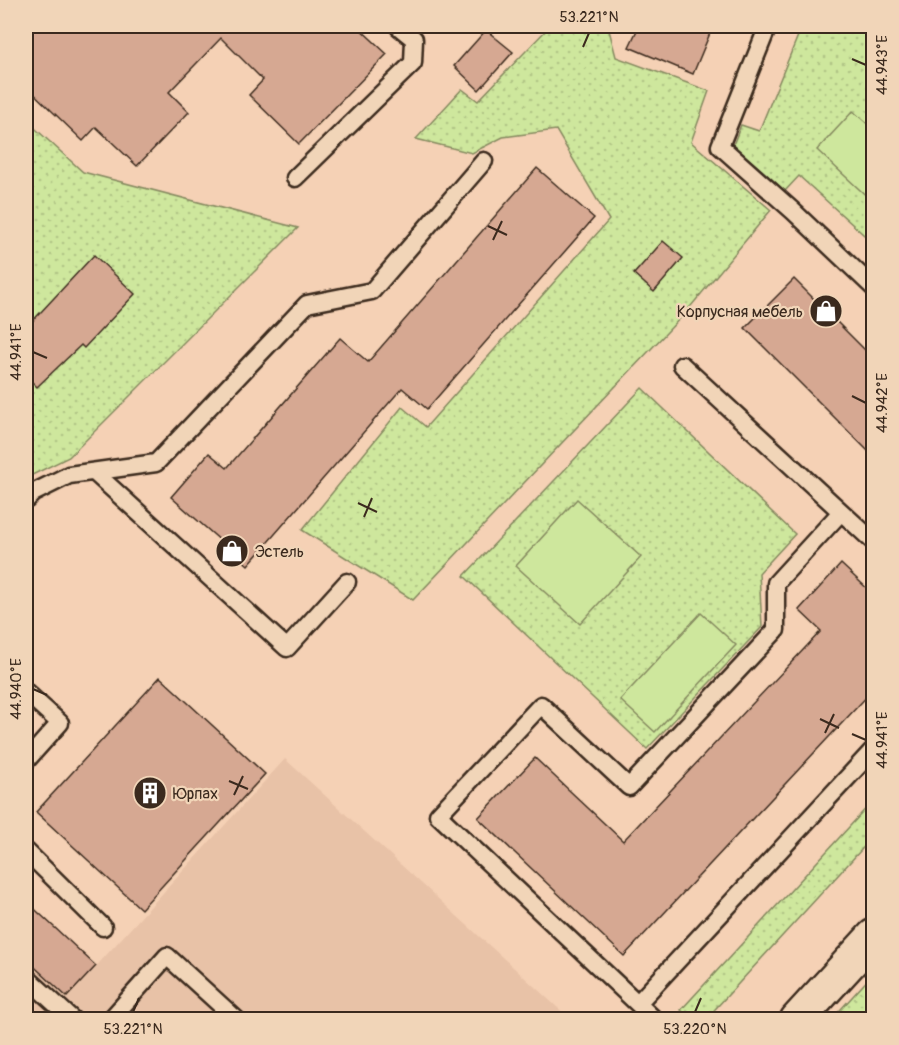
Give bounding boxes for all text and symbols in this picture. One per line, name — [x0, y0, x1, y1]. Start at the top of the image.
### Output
text: 53.221°N — [559, 8, 619, 27]
text: 44.943°E — [873, 35, 892, 95]
shop icon: Корпусная мебель — [808, 293, 844, 329]
place label: Корпусная мебель — [677, 302, 803, 322]
text: 44.941°E — [7, 323, 26, 381]
text: 44.942°E — [873, 373, 892, 433]
shop icon: Эстель — [214, 533, 250, 569]
place label: Эстель — [255, 542, 304, 562]
text: 44.940°E — [7, 658, 26, 720]
text: 44.941°E — [873, 711, 892, 769]
building icon: Юрпах — [132, 775, 168, 811]
place label: Юрпах — [173, 784, 218, 804]
text: 53.221°N — [103, 1020, 163, 1039]
text: 53.220°N — [663, 1020, 727, 1039]

